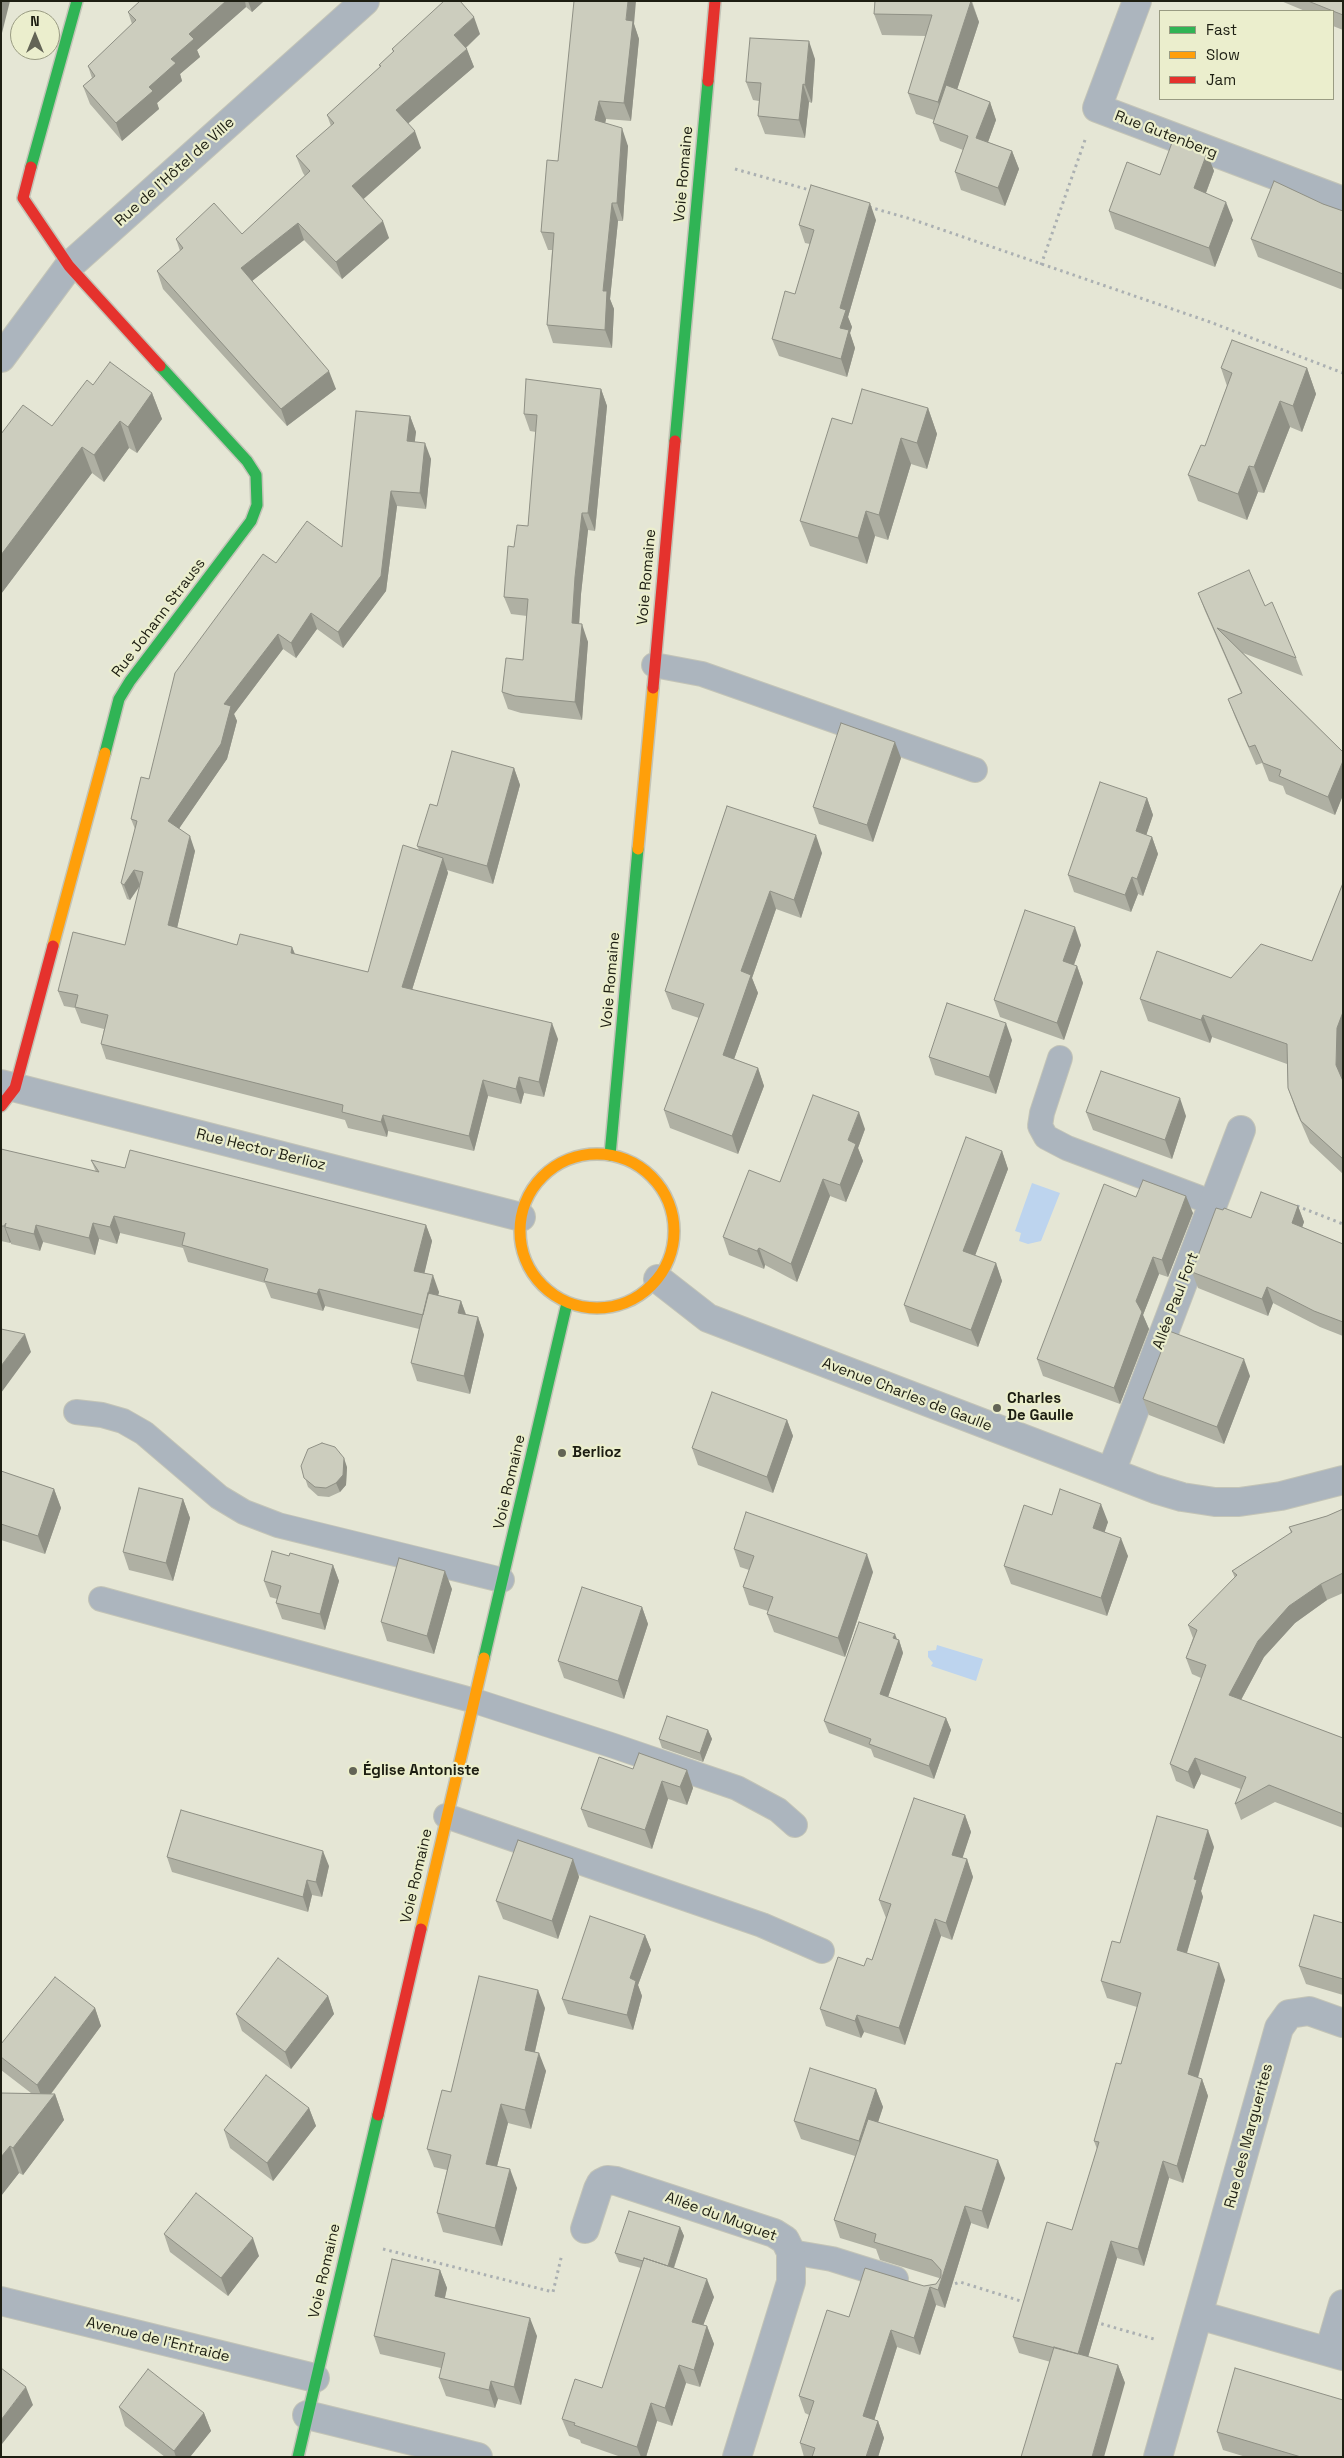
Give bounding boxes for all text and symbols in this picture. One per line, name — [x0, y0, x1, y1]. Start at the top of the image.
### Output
north arrow — [10, 10, 60, 60]
legend — [1159, 10, 1334, 100]
text: N — [30, 12, 40, 30]
text: Fast — [1206, 20, 1237, 39]
text: Slow — [1206, 45, 1240, 64]
text: Jam — [1206, 70, 1236, 89]
street label: Rue Gutenberg — [1112, 107, 1220, 163]
street label: Rue de l'Hôtel de Ville — [112, 114, 238, 230]
street label: Voie Romaine — [671, 125, 697, 223]
street label: Voie Romaine — [634, 528, 660, 626]
street label: Rue Johann Strauss — [108, 555, 210, 681]
street label: Voie Romaine — [598, 931, 624, 1029]
street label: Rue Hector Berlioz — [194, 1125, 328, 1175]
street label: Allée Paul Fort — [1149, 1250, 1203, 1352]
street label: Avenue Charles de Gaulle — [820, 1354, 994, 1436]
place label: Charles De Gaulle — [1007, 1390, 1074, 1425]
marker: Charles De Gaulle — [991, 1402, 1003, 1414]
street label: Voie Romaine — [490, 1433, 530, 1531]
place label: Berlioz — [572, 1444, 621, 1462]
marker: Berlioz — [556, 1447, 568, 1459]
place label: Église Antoniste — [363, 1762, 480, 1780]
marker: Église Antoniste — [347, 1765, 359, 1777]
street label: Voie Romaine — [397, 1827, 437, 1925]
street label: Rue des Marguerites — [1221, 2062, 1277, 2210]
street label: Allée du Muguet — [663, 2188, 779, 2246]
street label: Voie Romaine — [305, 2222, 345, 2320]
street label: Avenue de l'Entraide — [84, 2313, 232, 2367]

